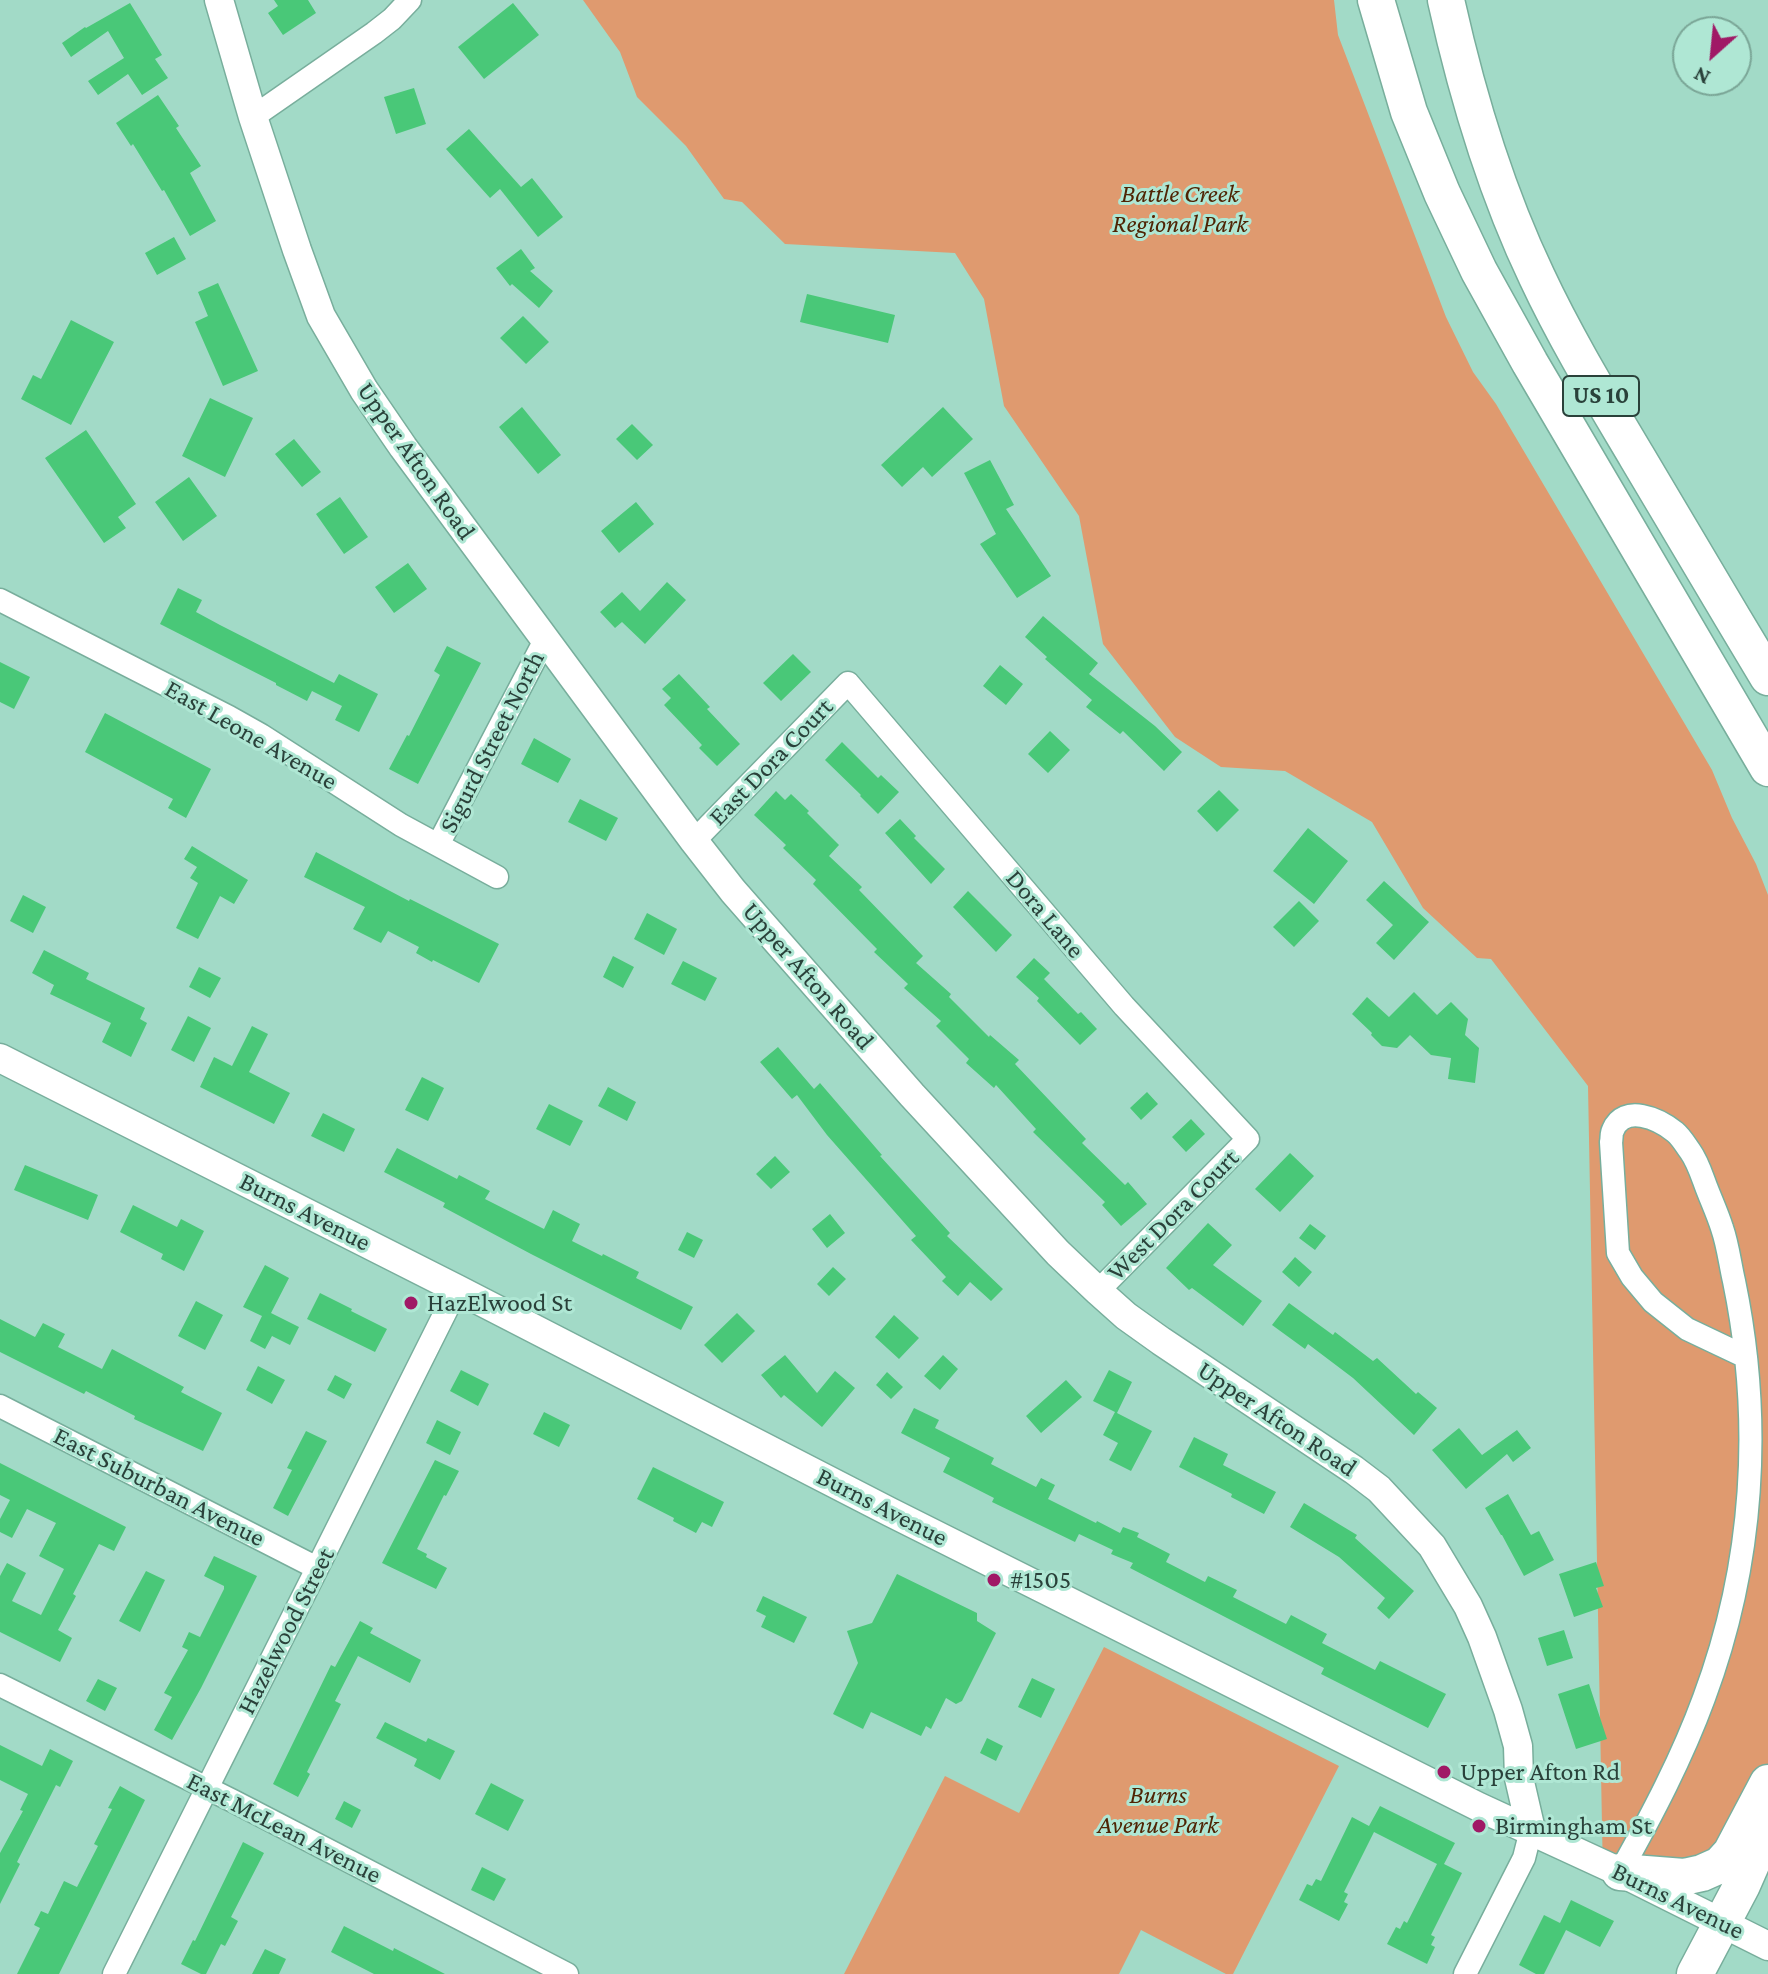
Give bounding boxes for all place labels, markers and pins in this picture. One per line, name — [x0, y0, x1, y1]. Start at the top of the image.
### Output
place label: HazElwood St — [427, 1287, 572, 1319]
marker: HazElwood St — [402, 1294, 420, 1312]
place label: #1505 — [1010, 1564, 1071, 1596]
marker: #1505 — [985, 1571, 1003, 1589]
place label: Upper Afton Rd — [1460, 1756, 1620, 1788]
marker: Upper Afton Rd — [1435, 1763, 1453, 1781]
place label: Birmingham St — [1495, 1810, 1652, 1842]
marker: Birmingham St — [1470, 1817, 1488, 1835]

